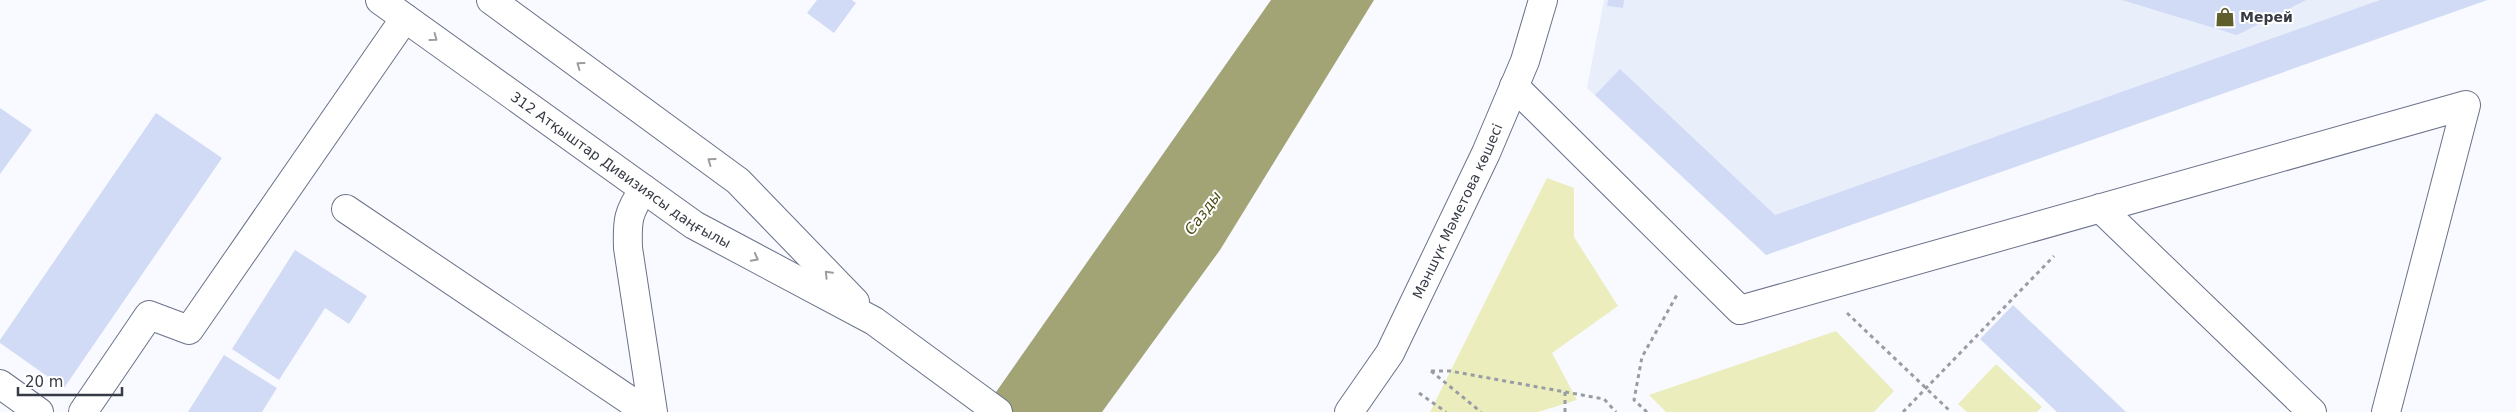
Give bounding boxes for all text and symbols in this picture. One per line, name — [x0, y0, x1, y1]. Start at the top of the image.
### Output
shop icon: Мерей — [2214, 6, 2236, 28]
place label: Мерей — [2240, 9, 2293, 25]
one-way arrow — [428, 33, 437, 41]
one-way arrow — [576, 62, 586, 71]
street label: 312 Атқыштар Дивизиясы даңғылы — [508, 88, 734, 251]
street label: Мәншүк Мәметова көшесі — [1409, 121, 1506, 301]
one-way arrow — [708, 158, 717, 167]
water label: Сазды — [1181, 188, 1225, 238]
one-way arrow — [750, 252, 759, 262]
one-way arrow — [825, 270, 834, 279]
scale bar — [18, 364, 121, 396]
text: 20 m — [25, 373, 63, 391]

